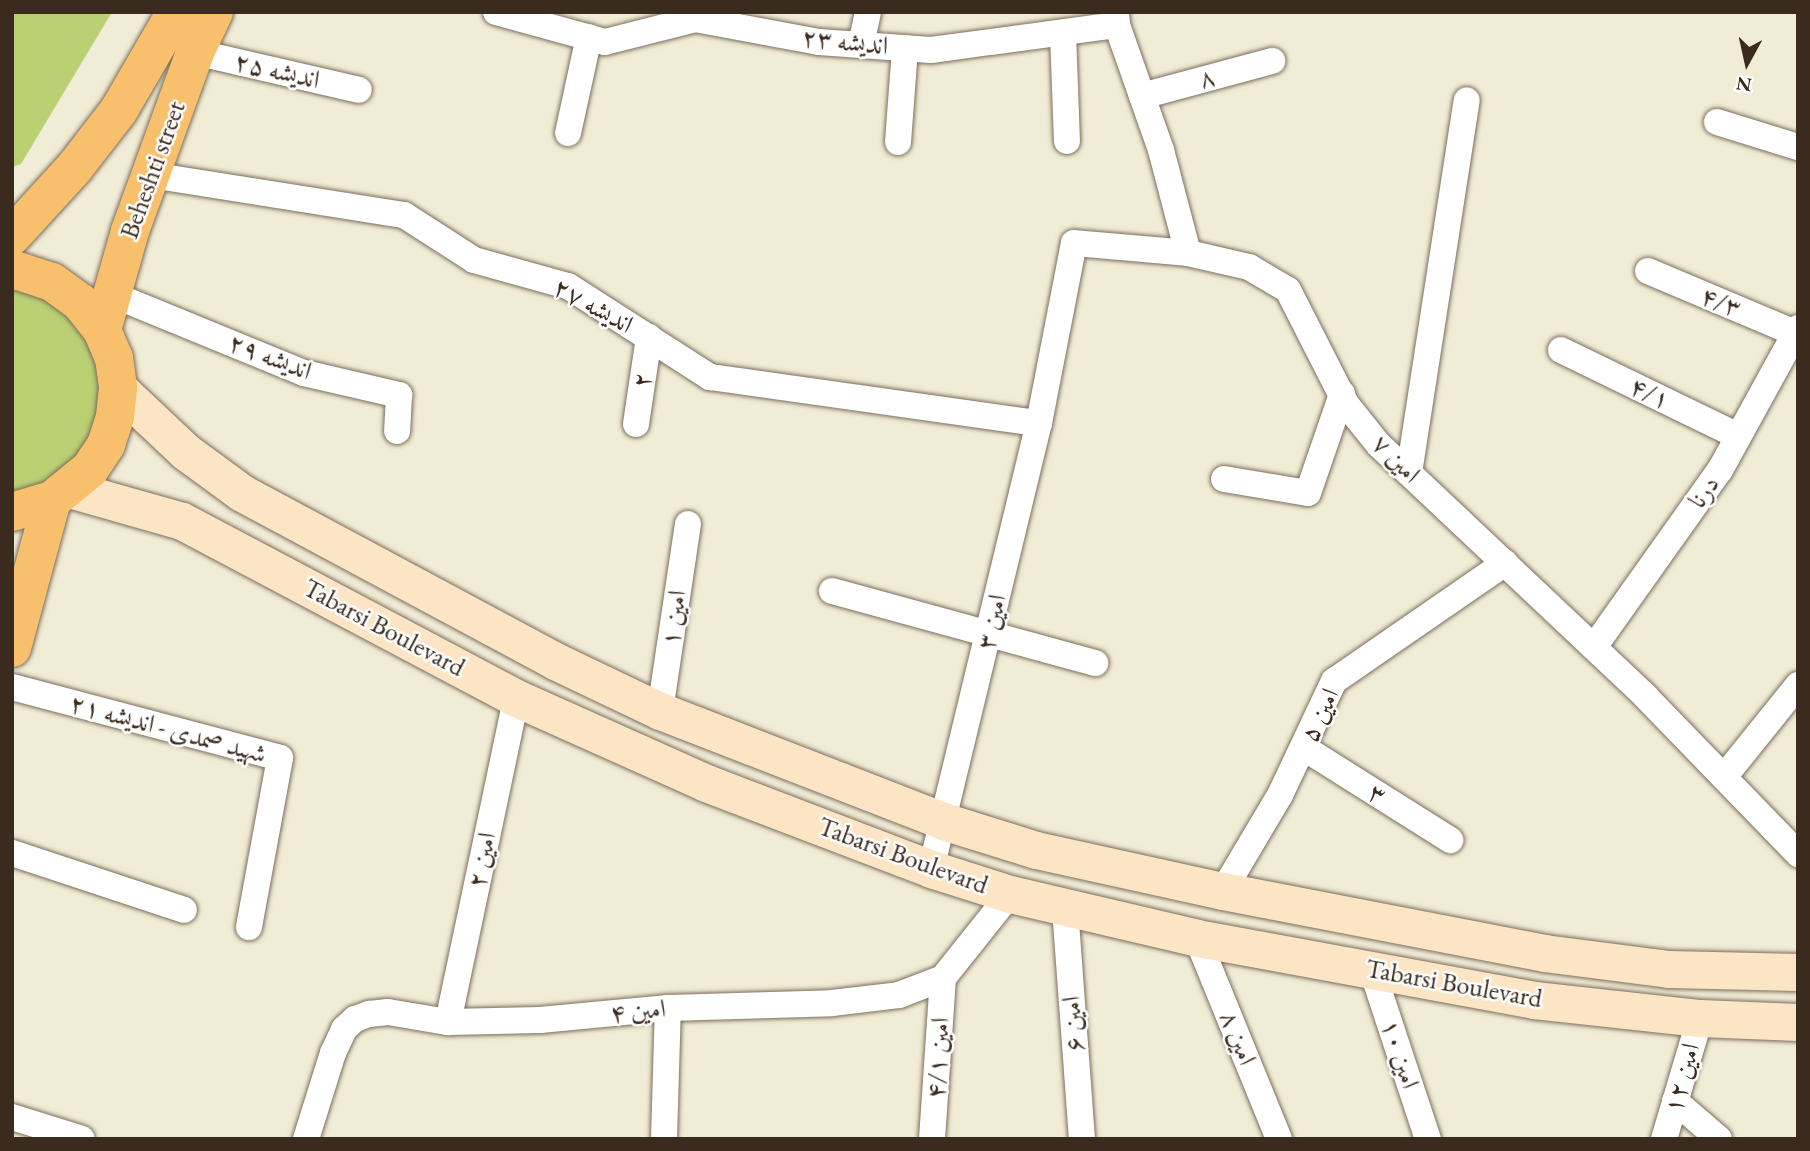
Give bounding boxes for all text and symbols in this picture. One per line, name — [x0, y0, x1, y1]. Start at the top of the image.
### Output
street label: اندیشه ۲۳ — [800, 22, 890, 62]
north arrow — [1712, 28, 1782, 98]
street label: اندیشه ۲۵ — [231, 46, 323, 96]
street label: ۸ — [1196, 61, 1218, 95]
text: N — [1735, 71, 1753, 98]
street label: Beheshti street — [114, 97, 192, 243]
street label: اندیشه ۲۷ — [548, 271, 638, 341]
street label: ۴/۳ — [1696, 280, 1746, 324]
street label: اندیشه ۲۹ — [224, 327, 316, 387]
street label: ۲ — [625, 370, 659, 390]
street label: ۴/۱ — [1625, 370, 1675, 416]
street label: امین ۷ — [1365, 428, 1427, 490]
street label: درنا — [1682, 470, 1726, 514]
street label: Tabarsi Boulevard — [298, 572, 470, 684]
street label: امین ۱ — [655, 588, 693, 648]
street label: امین ۳ — [971, 591, 1013, 653]
street label: امین ۵ — [1294, 683, 1346, 747]
street label: شهید صمدی - اندیشه ۲۱ — [66, 688, 270, 770]
street label: ۳ — [1362, 777, 1392, 811]
street label: Tabarsi Boulevard — [814, 811, 992, 901]
street label: امین ۲ — [461, 829, 503, 891]
street label: Tabarsi Boulevard — [1363, 953, 1545, 1015]
street label: امین ۴ — [609, 993, 667, 1029]
street label: امین ۶ — [1055, 995, 1091, 1053]
street label: امین ۸ — [1213, 1006, 1263, 1070]
street label: امین ۱۰ — [1374, 1015, 1426, 1093]
street label: امین ۴/۱ — [920, 1016, 956, 1100]
street label: امین ۱۲ — [1657, 1040, 1707, 1116]

